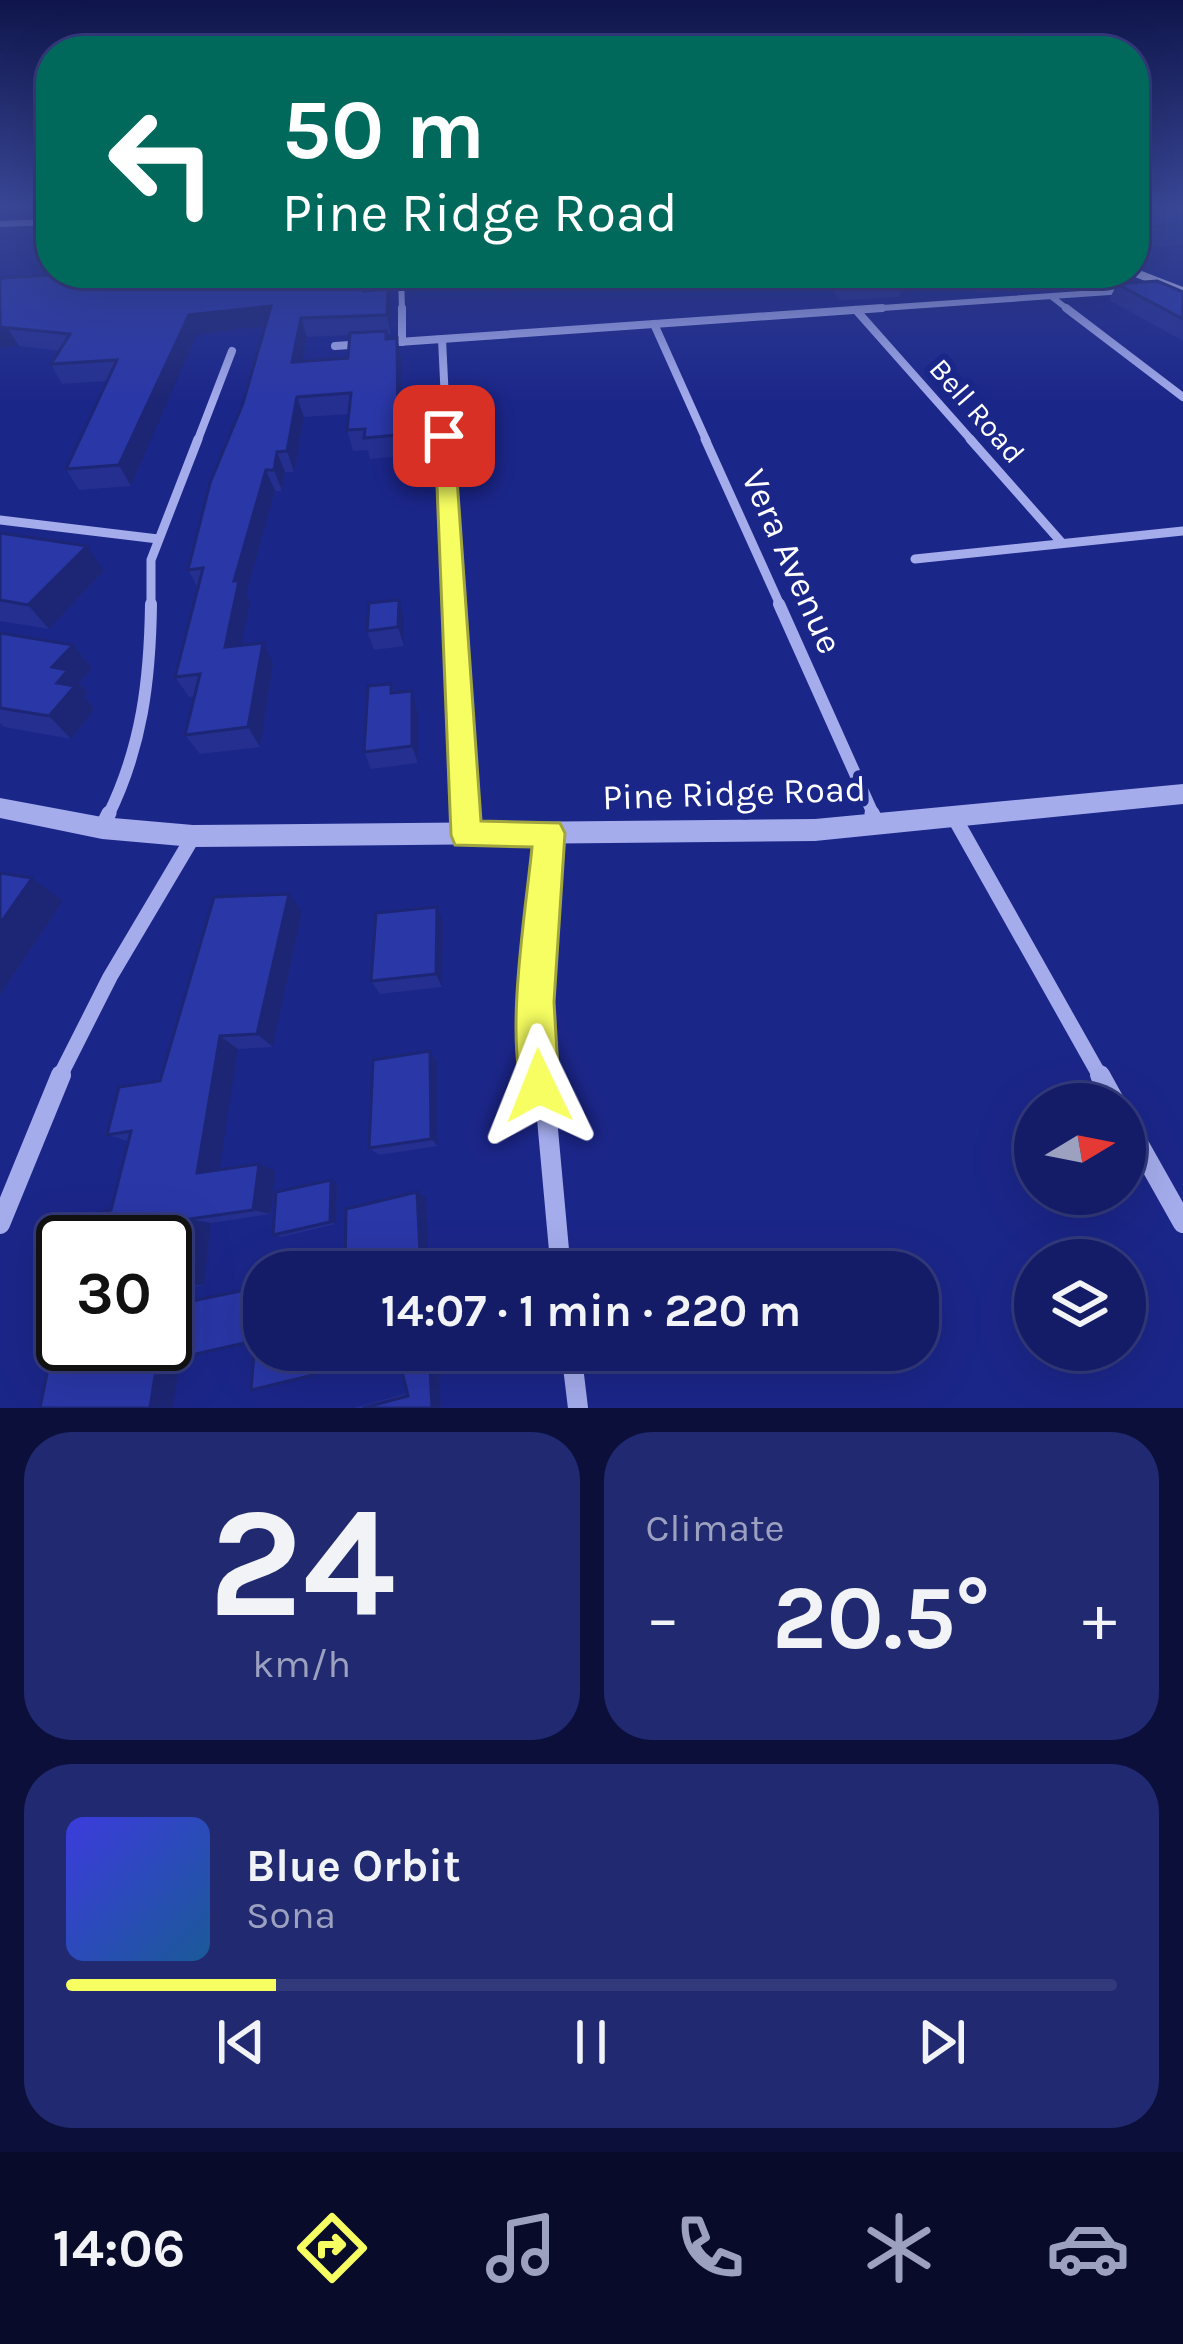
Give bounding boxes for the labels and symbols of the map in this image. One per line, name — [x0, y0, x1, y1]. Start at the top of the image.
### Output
street label: Bell Road — [922, 351, 1032, 471]
pin — [393, 385, 495, 487]
street label: Vera Avenue — [733, 463, 851, 660]
street label: Pine Ridge Road — [601, 767, 867, 819]
position arrow — [476, 1023, 602, 1149]
north arrow — [1014, 1083, 1146, 1215]
speed limit sign: 30 — [36, 1215, 192, 1371]

